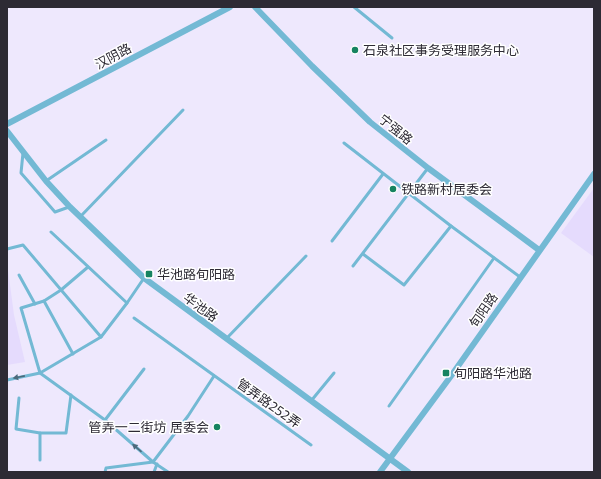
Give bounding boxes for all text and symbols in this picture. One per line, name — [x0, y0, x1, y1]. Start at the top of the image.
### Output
street label: 汉阴路 — [92, 39, 134, 73]
place label: 石泉社区事务受理服务中心 — [363, 41, 519, 59]
marker: 石泉社区事务受理服务中心 — [350, 45, 360, 55]
street label: 宁强路 — [375, 110, 417, 148]
place label: 铁路新村居委会 — [401, 180, 492, 198]
marker: 铁路新村居委会 — [388, 184, 398, 194]
place label: 华池路旬阳路 — [157, 265, 235, 283]
marker: 华池路旬阳路 — [144, 269, 154, 279]
street label: 华池路 — [180, 288, 222, 326]
street label: 旬阳路 — [464, 289, 502, 331]
place label: 旬阳路华池路 — [454, 364, 532, 382]
marker: 旬阳路华池路 — [441, 368, 451, 378]
one-way arrow — [13, 374, 25, 380]
street label: 管弄路252弄 — [233, 374, 305, 432]
place label: 管弄一二街坊 居委会 — [89, 418, 209, 436]
marker: 管弄一二街坊 居委会 — [212, 422, 222, 432]
one-way arrow — [132, 443, 142, 452]

